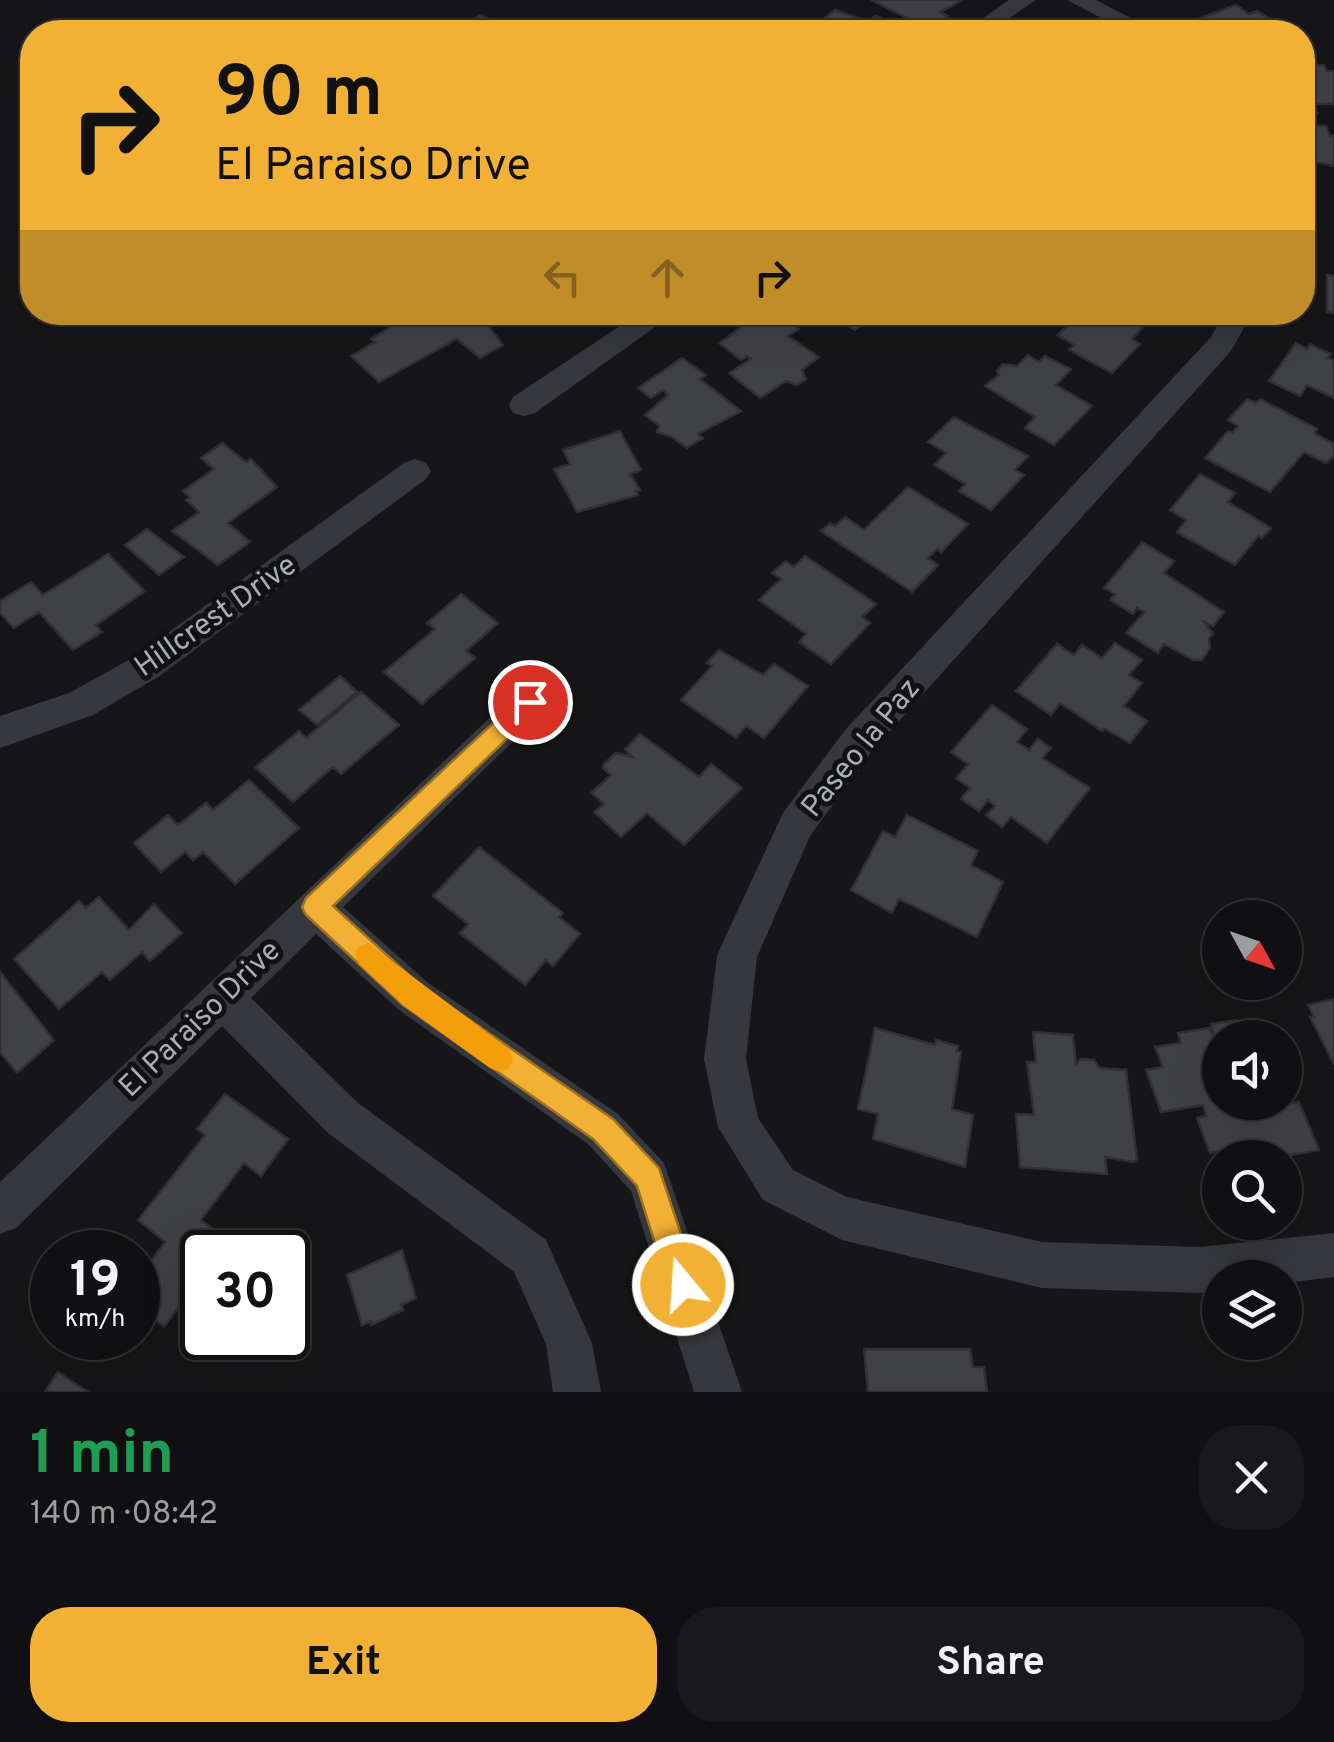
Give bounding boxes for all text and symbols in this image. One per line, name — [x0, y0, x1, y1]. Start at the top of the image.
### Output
text: 90 m — [215, 52, 383, 141]
icon: right — [50, 60, 180, 190]
text: El Paraiso Drive — [215, 139, 531, 196]
icon: left — [535, 250, 590, 305]
icon: ahead — [640, 250, 695, 305]
icon: right — [745, 250, 800, 305]
street label: Hillcrest Drive — [128, 548, 305, 687]
pin — [488, 660, 573, 745]
street label: Paseo la Paz — [795, 672, 929, 826]
icon: arrive — [503, 675, 558, 730]
north arrow — [1202, 900, 1302, 1000]
map controls — [1202, 900, 1302, 1360]
street label: El Paraiso Drive — [112, 933, 289, 1106]
button: sound — [1202, 1020, 1302, 1120]
button: search — [1202, 1140, 1302, 1240]
speed limit sign: 30 — [180, 1230, 310, 1360]
position arrow — [631, 1233, 735, 1337]
text: 19 — [70, 1251, 120, 1314]
button: layers — [1202, 1260, 1302, 1360]
text: km/h — [65, 1304, 125, 1336]
text: 1 min — [30, 1419, 174, 1495]
button: close — [1199, 1425, 1304, 1530]
text: 140 m · 08:42 — [30, 1495, 218, 1535]
button: Exit — [30, 1607, 657, 1722]
button: Share — [677, 1607, 1304, 1722]

